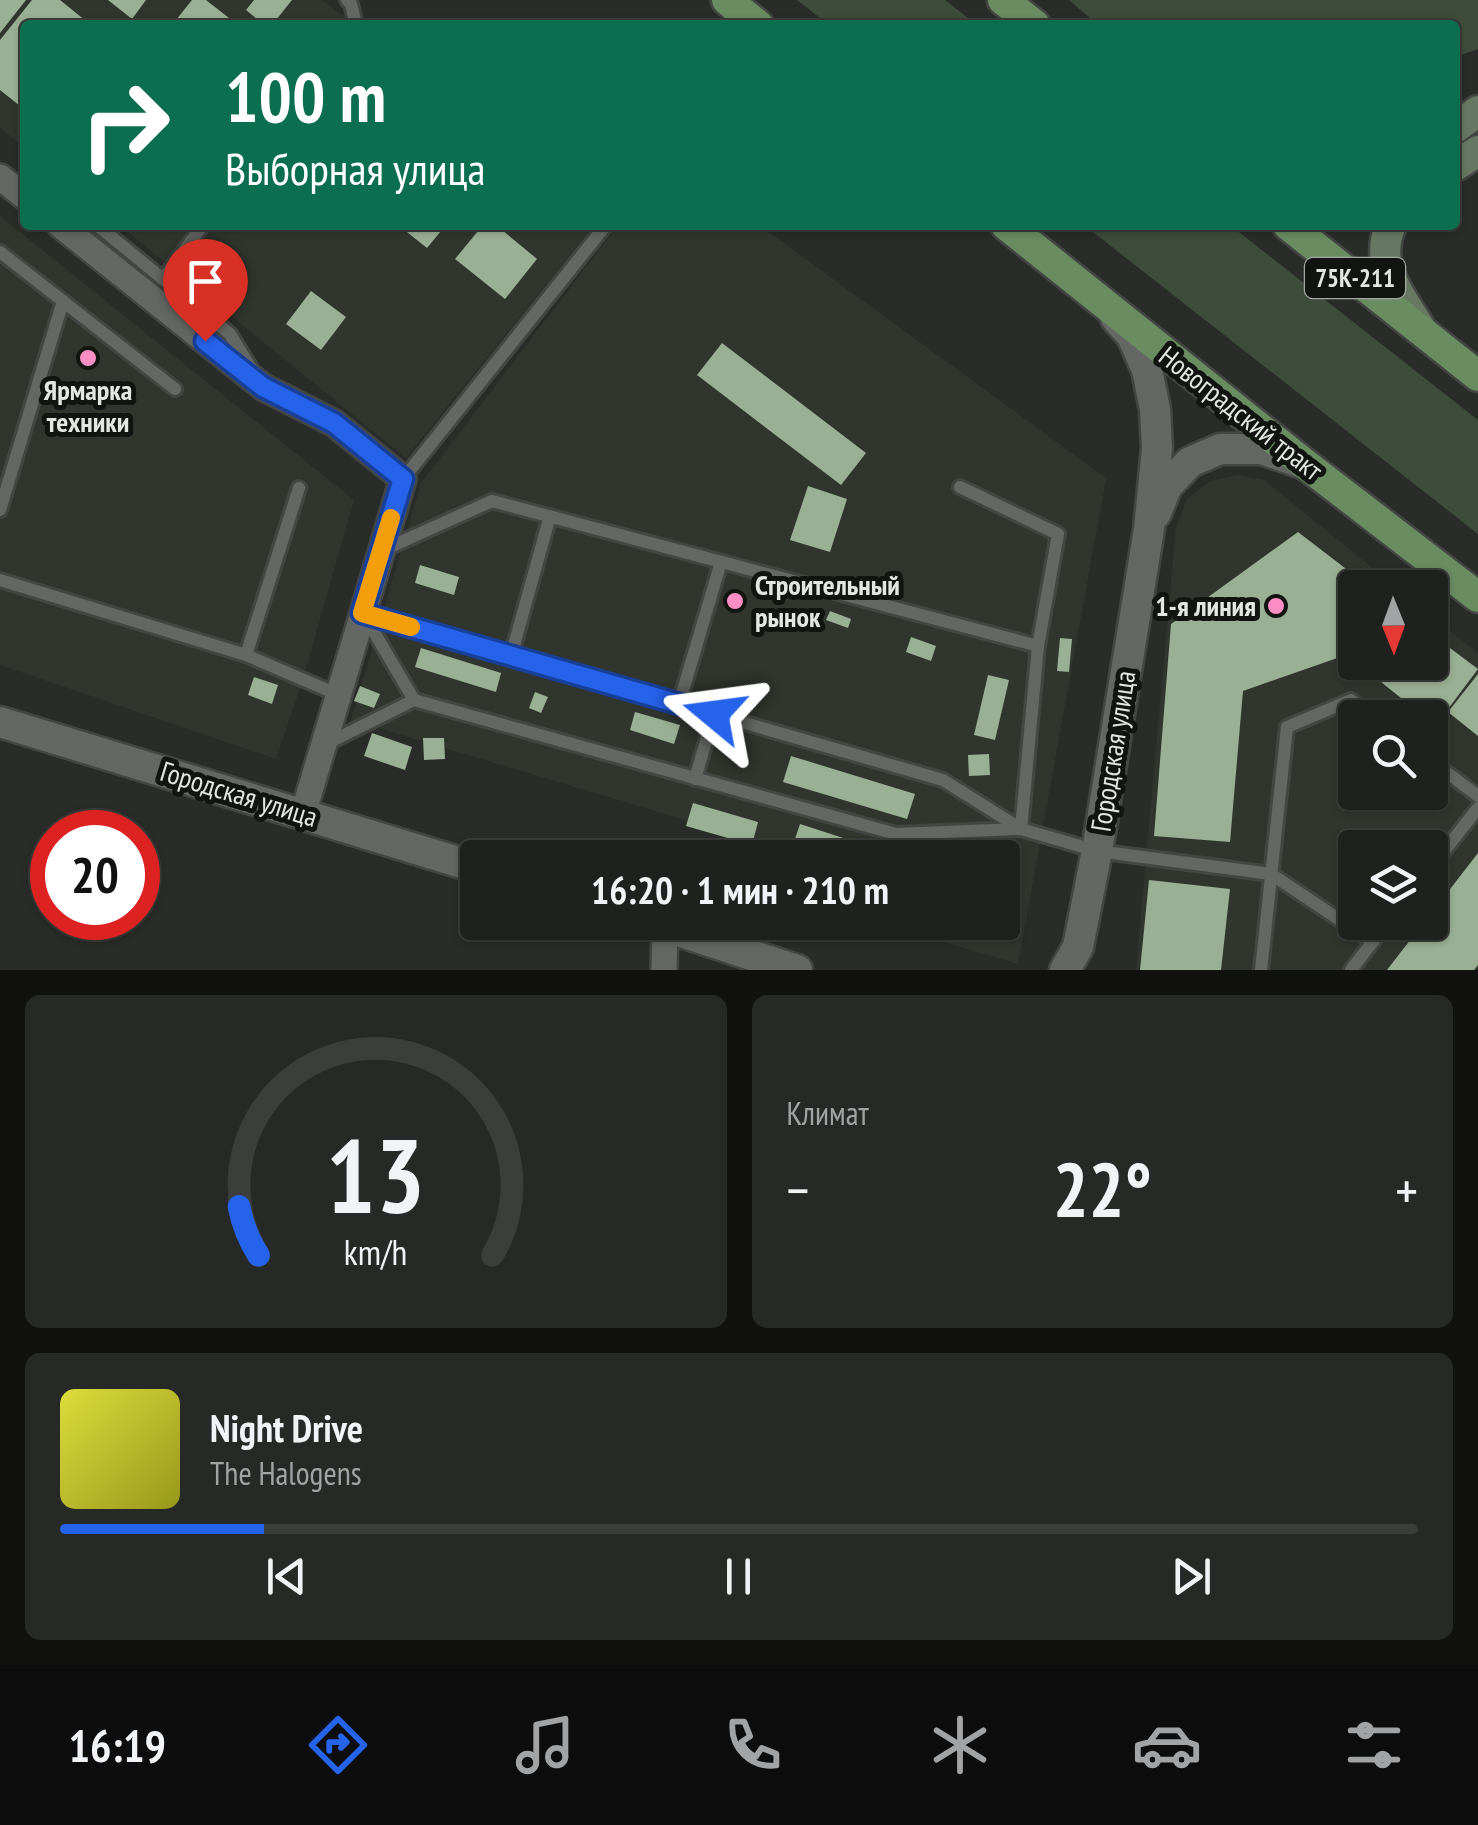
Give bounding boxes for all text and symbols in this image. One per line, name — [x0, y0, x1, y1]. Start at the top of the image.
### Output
text: 100 m — [225, 51, 386, 141]
icon: right — [60, 60, 190, 190]
text: Выборная улица — [225, 139, 485, 197]
pin — [163, 239, 248, 342]
icon: arrive — [178, 254, 233, 309]
road number: 75К-211 — [1305, 258, 1405, 298]
street label: Новоградский тракт — [1152, 337, 1331, 488]
marker: Ярмарка техники — [77, 347, 99, 369]
place label: Ярмарка техники — [44, 371, 132, 440]
place label: Строительный рынок — [755, 566, 900, 635]
north arrow — [1338, 570, 1448, 680]
map controls — [1338, 570, 1448, 940]
place label: 1-я линия — [1155, 587, 1256, 624]
marker: Строительный рынок — [724, 590, 746, 612]
marker: 1-я линия — [1265, 595, 1287, 617]
position arrow — [662, 662, 766, 766]
street label: Городская улица — [1082, 668, 1143, 834]
button: search — [1338, 700, 1448, 810]
street label: Городская улица — [156, 752, 322, 835]
speed limit sign: 20 — [30, 810, 160, 940]
button: layers — [1338, 830, 1448, 940]
text: 16:20 · 1 мин · 210 m — [591, 865, 889, 914]
text: Климат — [787, 1092, 869, 1134]
text: 13 — [326, 1107, 425, 1242]
text: 22° — [1053, 1141, 1152, 1238]
text: − — [787, 1154, 809, 1225]
text: + — [1395, 1154, 1418, 1225]
text: km/h — [344, 1229, 407, 1275]
text: Night Drive — [210, 1403, 363, 1452]
text: The Halogens — [210, 1452, 362, 1494]
icon: previous — [259, 1549, 314, 1604]
icon: pause — [711, 1549, 766, 1604]
icon: next — [1164, 1549, 1219, 1604]
icon: directions — [303, 1710, 373, 1780]
icon: music — [510, 1710, 580, 1780]
icon: phone — [718, 1710, 788, 1780]
icon: climate — [925, 1710, 995, 1780]
icon: car — [1132, 1710, 1202, 1780]
icon: filters — [1339, 1710, 1409, 1780]
text: 16:19 — [69, 1716, 166, 1774]

